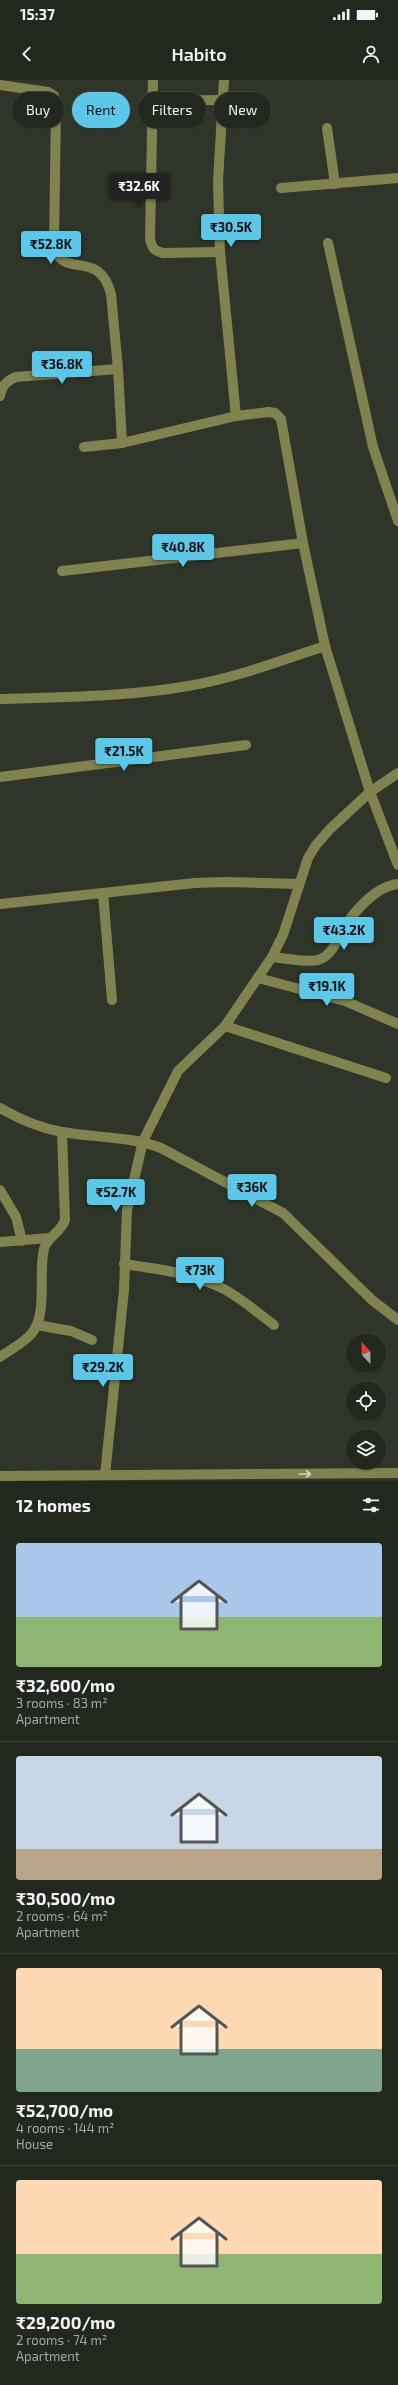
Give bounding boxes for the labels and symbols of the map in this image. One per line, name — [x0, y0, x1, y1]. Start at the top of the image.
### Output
pin: ₹32.6K — [106, 173, 172, 207]
pin: ₹30.5K — [198, 214, 264, 248]
pin: ₹52.8K — [18, 231, 84, 265]
pin: ₹36.8K — [29, 351, 95, 385]
pin: ₹40.8K — [150, 534, 216, 568]
pin: ₹21.5K — [91, 738, 157, 772]
pin: ₹43.2K — [311, 917, 377, 951]
pin: ₹19.1K — [294, 973, 360, 1007]
pin: ₹36K — [228, 1174, 276, 1208]
pin: ₹52.7K — [83, 1179, 149, 1213]
pin: ₹73K — [176, 1257, 224, 1291]
north arrow — [346, 1333, 386, 1373]
pin: ₹29.2K — [70, 1354, 136, 1388]
one-way arrow — [298, 1470, 311, 1478]

